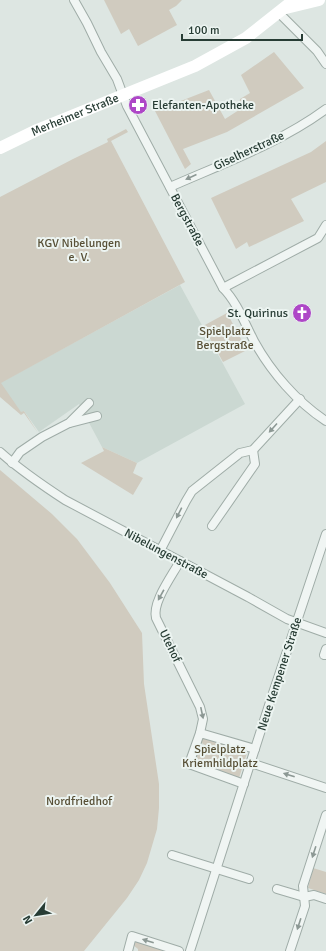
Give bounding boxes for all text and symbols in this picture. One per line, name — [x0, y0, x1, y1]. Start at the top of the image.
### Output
scale bar — [182, 16, 302, 42]
text: 100 m — [188, 23, 220, 38]
street label: Merheimer Straße — [28, 90, 121, 139]
pharmacy icon: Elefanten-Apotheke — [127, 94, 149, 116]
place label: Elefanten-Apotheke — [152, 98, 254, 113]
street label: Giselherstraße — [211, 128, 287, 174]
one-way arrow — [186, 174, 197, 180]
street label: Bergstraße — [167, 191, 207, 249]
park label: KGV Nibelungen e. V. — [37, 236, 121, 265]
church icon: St. Quirinus — [291, 302, 313, 324]
place label: St. Quirinus — [228, 306, 288, 321]
park label: Spielplatz Bergstraße — [196, 324, 254, 353]
one-way arrow — [269, 423, 278, 433]
one-way arrow — [176, 507, 182, 519]
street label: Nibelungenstraße — [122, 526, 210, 582]
one-way arrow — [158, 590, 164, 601]
street label: Neue Kempener Straße — [255, 615, 305, 733]
street label: Utehof — [156, 627, 185, 666]
one-way arrow — [199, 707, 205, 720]
park label: Spielplatz Kriemhildplatz — [182, 742, 258, 771]
one-way arrow — [283, 772, 295, 778]
park label: Nordfriedhof — [46, 794, 113, 809]
one-way arrow — [311, 846, 317, 858]
north arrow — [16, 895, 56, 935]
text: N — [20, 913, 35, 926]
one-way arrow — [296, 919, 302, 931]
one-way arrow — [142, 938, 154, 944]

